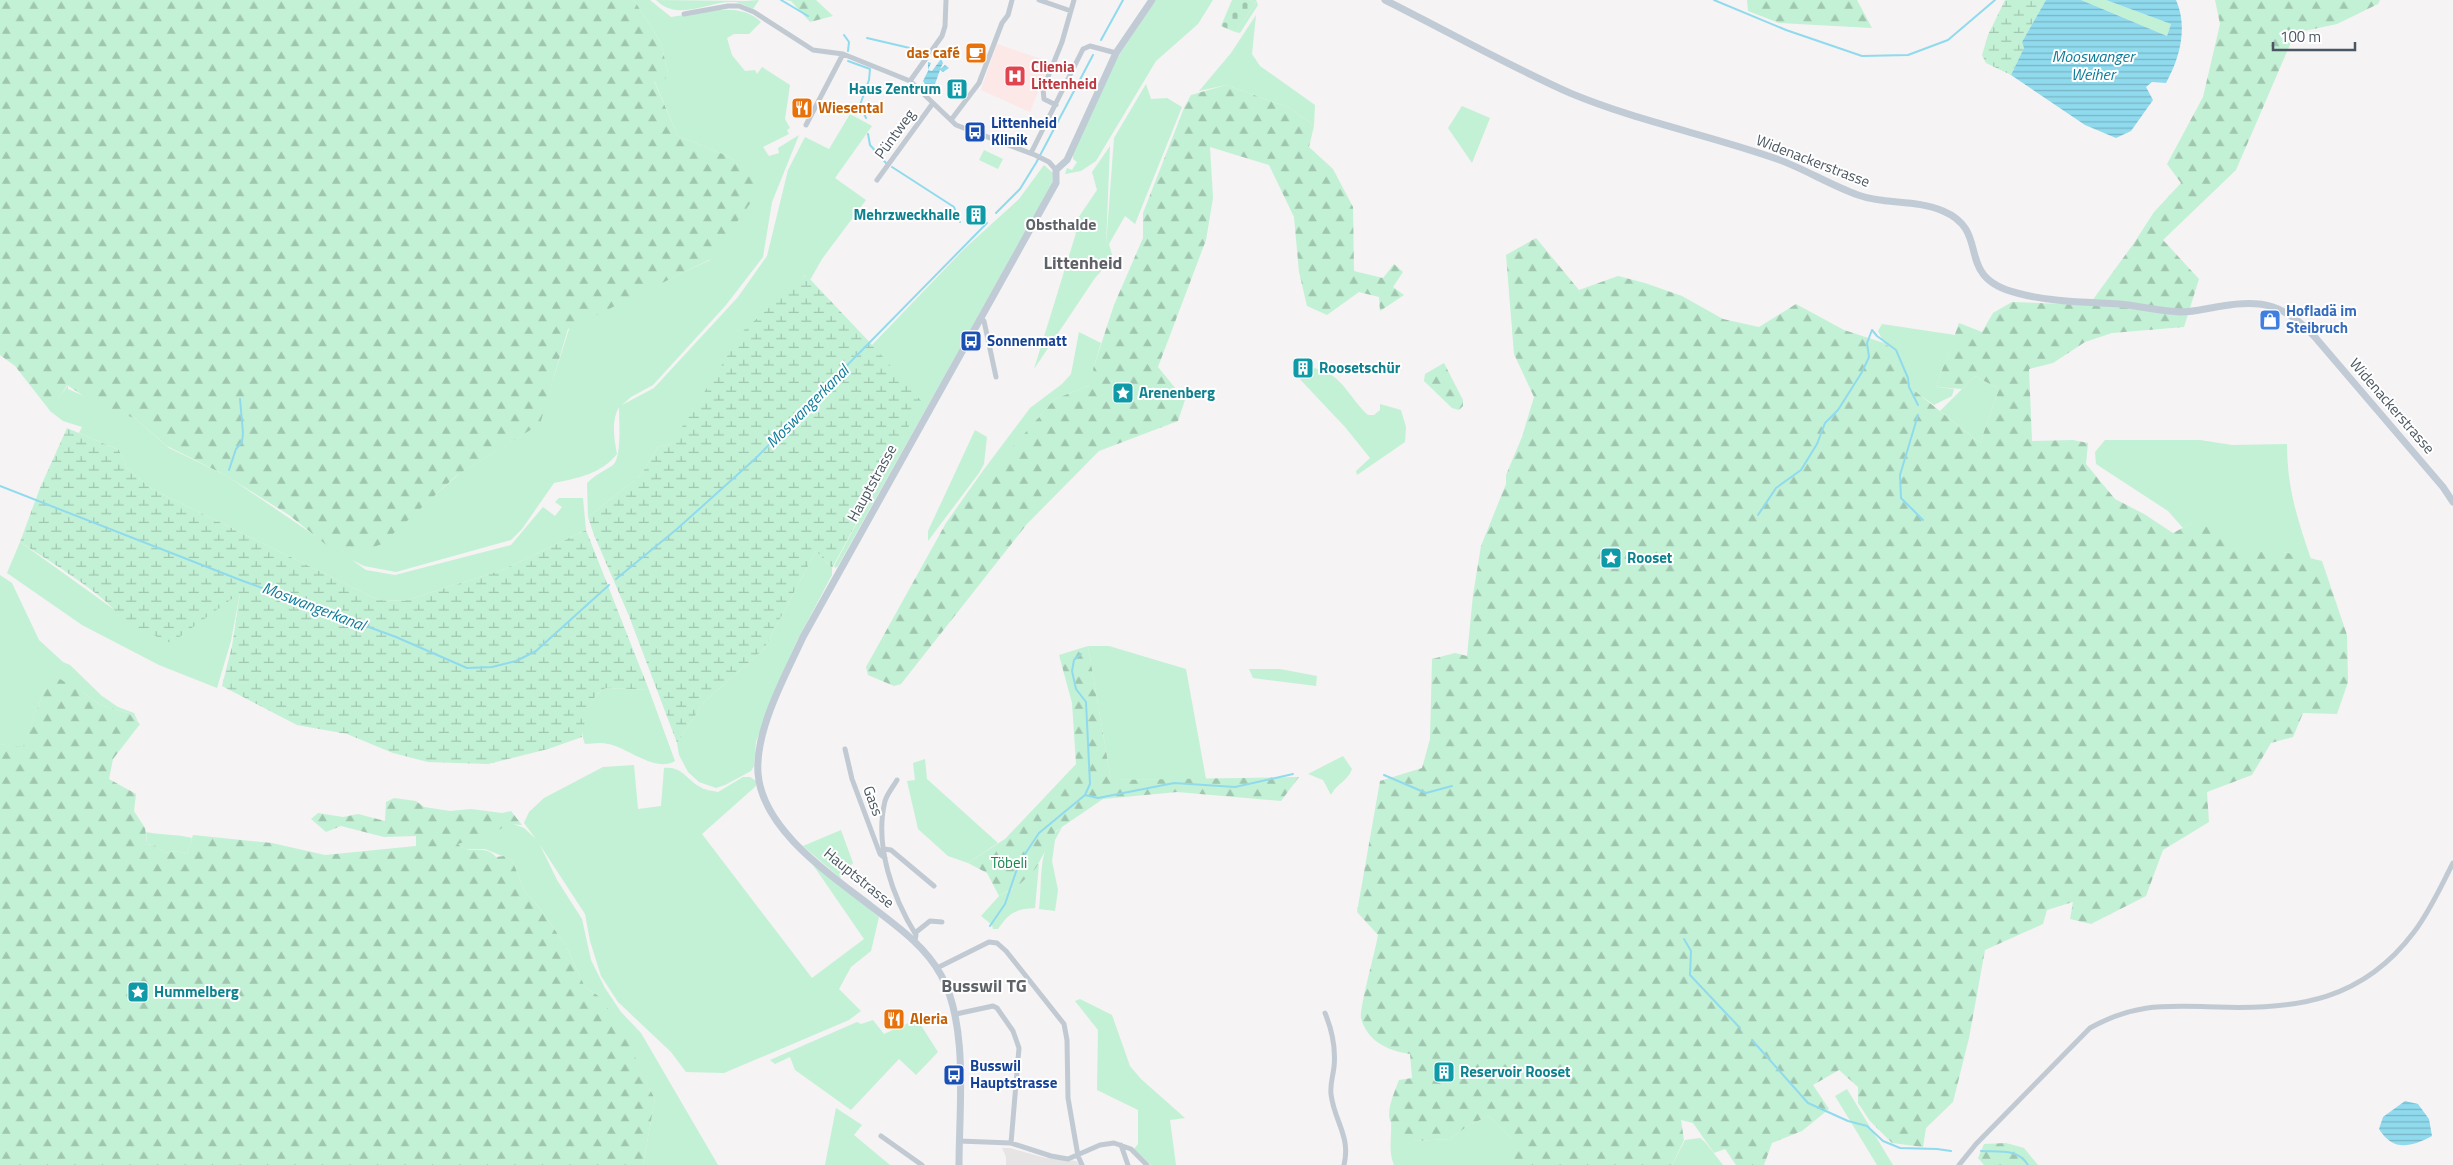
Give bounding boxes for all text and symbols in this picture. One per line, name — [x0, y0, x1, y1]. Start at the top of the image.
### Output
scale bar — [2273, 20, 2356, 52]
text: 100 m — [2280, 25, 2321, 48]
place label: das café — [906, 41, 960, 64]
cafe icon: das café — [964, 41, 988, 65]
water label: Mooswanger Weiher — [2052, 44, 2136, 86]
place label: Clienia Littenheid — [1031, 55, 1097, 95]
hospital icon: Clienia Littenheid — [1003, 64, 1027, 88]
place label: Haus Zentrum — [849, 77, 941, 100]
building icon: Haus Zentrum — [945, 77, 969, 101]
restaurant icon: Wiesental — [790, 96, 814, 120]
place label: Wiesental — [818, 96, 884, 119]
street label: Püntweg — [869, 104, 921, 163]
place label: Littenheid Klinik — [991, 111, 1057, 151]
bus stop icon: Littenheid Klinik — [963, 120, 987, 144]
street label: Widenackerstrasse — [1753, 128, 1874, 193]
place label: Mehrzweckhalle — [854, 203, 960, 226]
building icon: Mehrzweckhalle — [964, 203, 988, 227]
district label: Obsthalde — [1026, 212, 1096, 236]
district label: Littenheid — [1043, 249, 1123, 276]
place label: Hofladä im Steibruch — [2286, 299, 2357, 339]
shop icon: Hofladä im Steibruch — [2258, 308, 2282, 332]
bus stop icon: Sonnenmatt — [959, 329, 983, 353]
place label: Sonnenmatt — [987, 329, 1067, 352]
street label: Widenackerstrasse — [2344, 353, 2441, 459]
building icon: Roosetschür — [1291, 356, 1315, 380]
place label: Roosetschür — [1319, 356, 1401, 379]
water label: Moswangerkanal — [760, 358, 855, 453]
place icon: Arenenberg — [1111, 381, 1135, 405]
place label: Arenenberg — [1139, 381, 1215, 404]
street label: Hauptstrasse — [841, 440, 902, 526]
place icon: Rooset — [1599, 546, 1623, 570]
place label: Rooset — [1627, 546, 1673, 569]
water label: Moswangerkanal — [259, 575, 371, 637]
street label: Gass — [857, 782, 890, 819]
street label: Hauptstrasse — [819, 842, 900, 913]
park label: Töbeli — [991, 851, 1027, 874]
district label: Busswil TG — [941, 972, 1027, 999]
place icon: Hummelberg — [126, 980, 150, 1004]
place label: Hummelberg — [154, 980, 239, 1003]
restaurant icon: Aleria — [882, 1007, 906, 1031]
place label: Aleria — [910, 1007, 948, 1030]
place label: Busswil Hauptstrasse — [970, 1054, 1058, 1094]
building icon: Reservoir Rooset — [1432, 1060, 1456, 1084]
place label: Reservoir Rooset — [1460, 1060, 1571, 1083]
bus stop icon: Busswil Hauptstrasse — [942, 1063, 966, 1087]

